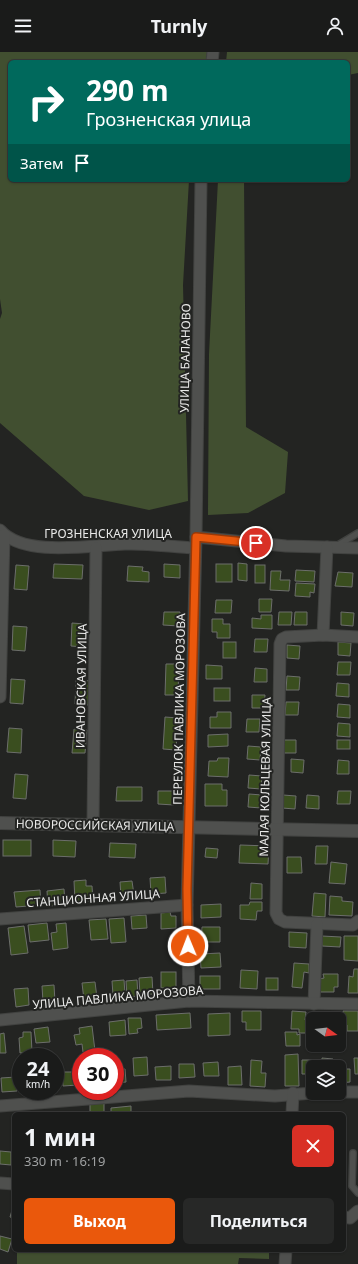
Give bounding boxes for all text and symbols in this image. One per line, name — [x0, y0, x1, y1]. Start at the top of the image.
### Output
text: Turnly — [151, 14, 207, 38]
icon: menu — [12, 15, 34, 37]
icon: person — [324, 15, 346, 37]
text: 290 m — [86, 71, 169, 109]
icon: right — [20, 76, 72, 128]
text: Грозненская улица — [86, 107, 251, 131]
icon: arrive — [71, 152, 93, 174]
text: Затем — [20, 153, 63, 173]
street label: УЛИЦА БАЛАНОВО — [176, 303, 194, 413]
street label: ГРОЗНЕНСКАЯ УЛИЦА — [44, 525, 172, 542]
pin — [239, 526, 273, 560]
icon: arrive — [245, 532, 267, 554]
street label: ПЕРЕУЛОК ПАВЛИКА МОРОЗОВА — [169, 613, 189, 805]
street label: ИВАНОВСКАЯ УЛИЦА — [71, 623, 91, 748]
street label: МАЛАЯ КОЛЬЦЕВАЯ УЛИЦА — [255, 697, 275, 857]
street label: НОВОРОССИЙСКАЯ УЛИЦА — [16, 815, 175, 835]
street label: СТАНЦИОННАЯ УЛИЦА — [26, 885, 161, 911]
position arrow — [167, 925, 209, 967]
street label: УЛИЦА ПАВЛИКА МОРОЗОВА — [32, 981, 204, 1013]
north arrow — [306, 1012, 346, 1052]
map controls — [306, 1012, 346, 1100]
speed limit sign: 30 — [72, 1048, 124, 1100]
text: 24 — [27, 1055, 49, 1082]
button: layers — [306, 1060, 346, 1100]
text: km/h — [26, 1077, 50, 1091]
text: 1 мин — [24, 1120, 96, 1153]
button: close — [292, 1125, 334, 1167]
text: 330 m · 16:19 — [24, 1152, 105, 1170]
button: Выход — [24, 1198, 175, 1244]
button: Поделиться — [183, 1198, 334, 1244]

